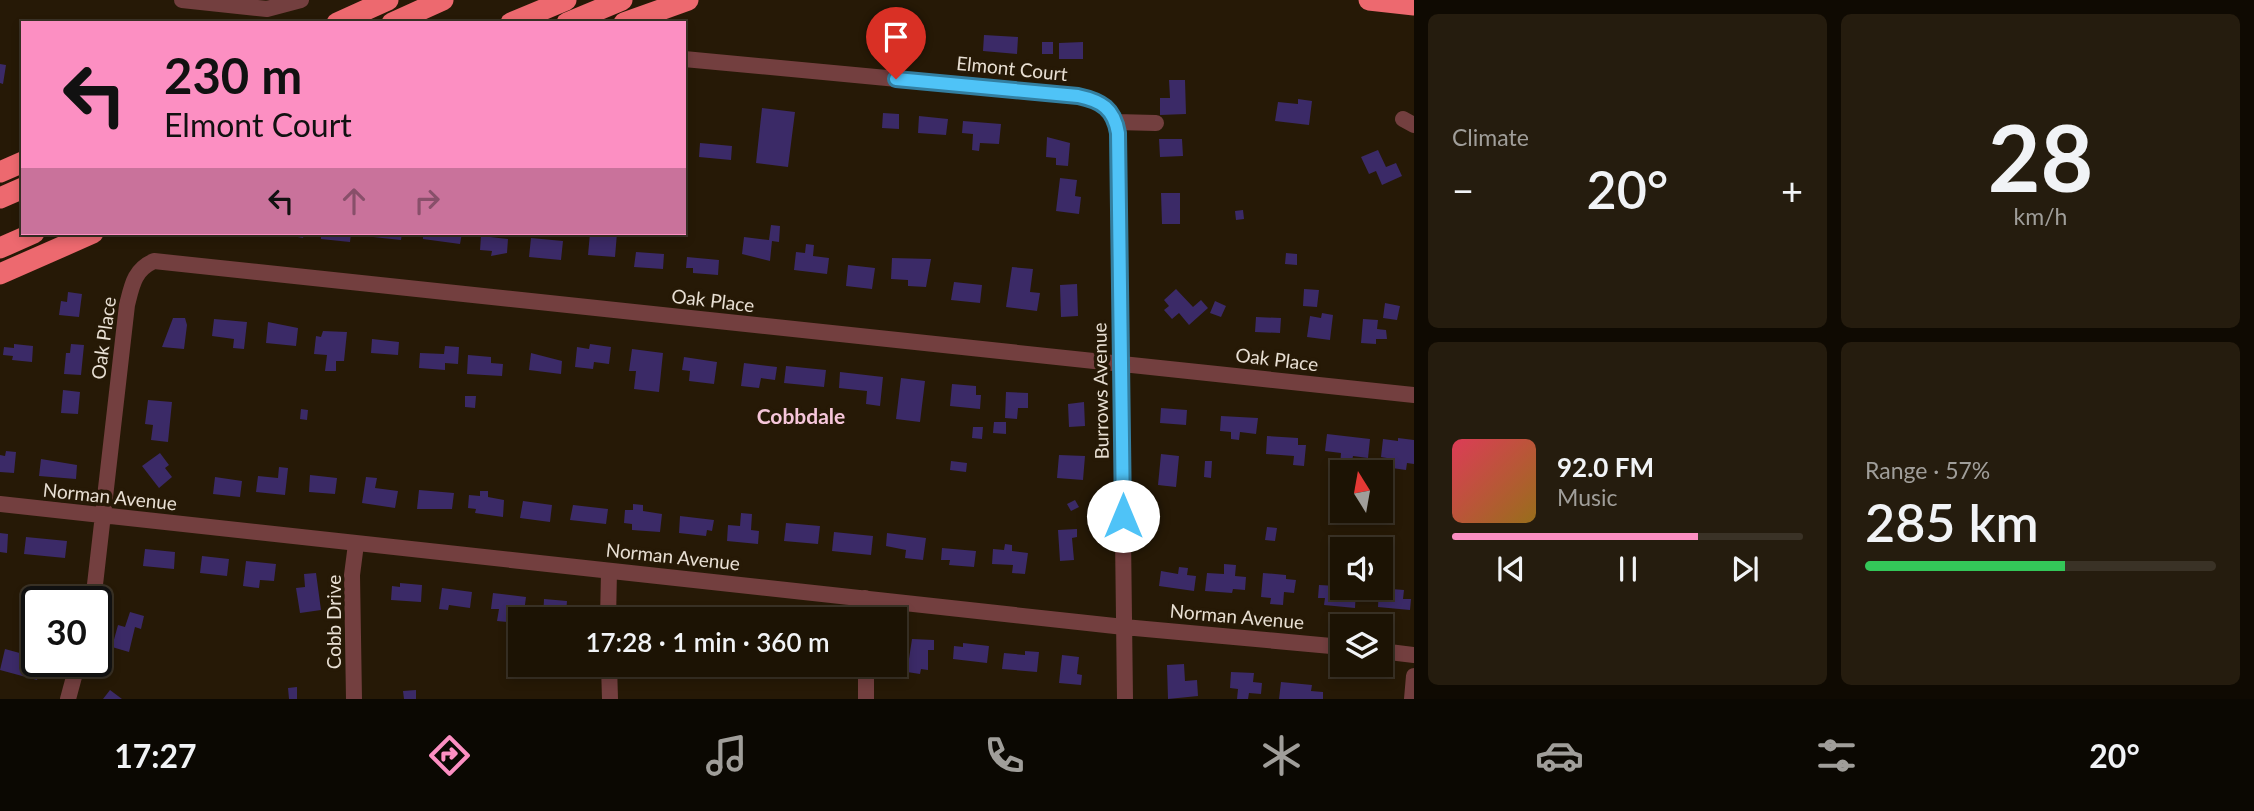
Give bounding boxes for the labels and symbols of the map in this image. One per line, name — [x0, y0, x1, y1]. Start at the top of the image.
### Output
pin — [866, 7, 926, 79]
street label: Elmont Court — [955, 51, 1069, 85]
street label: Oak Place — [670, 284, 756, 316]
street label: Oak Place — [86, 295, 120, 381]
street label: Burrows Avenue — [1087, 322, 1113, 460]
street label: Oak Place — [1234, 343, 1320, 375]
district label: Cobbdale — [757, 403, 845, 428]
north arrow — [1330, 460, 1393, 523]
street label: Norman Avenue — [42, 478, 178, 514]
position arrow — [1086, 479, 1160, 553]
street label: Norman Avenue — [605, 538, 741, 574]
street label: Cobb Drive — [322, 575, 345, 669]
speed limit sign: 30 — [21, 586, 112, 677]
street label: Norman Avenue — [1169, 599, 1305, 633]

